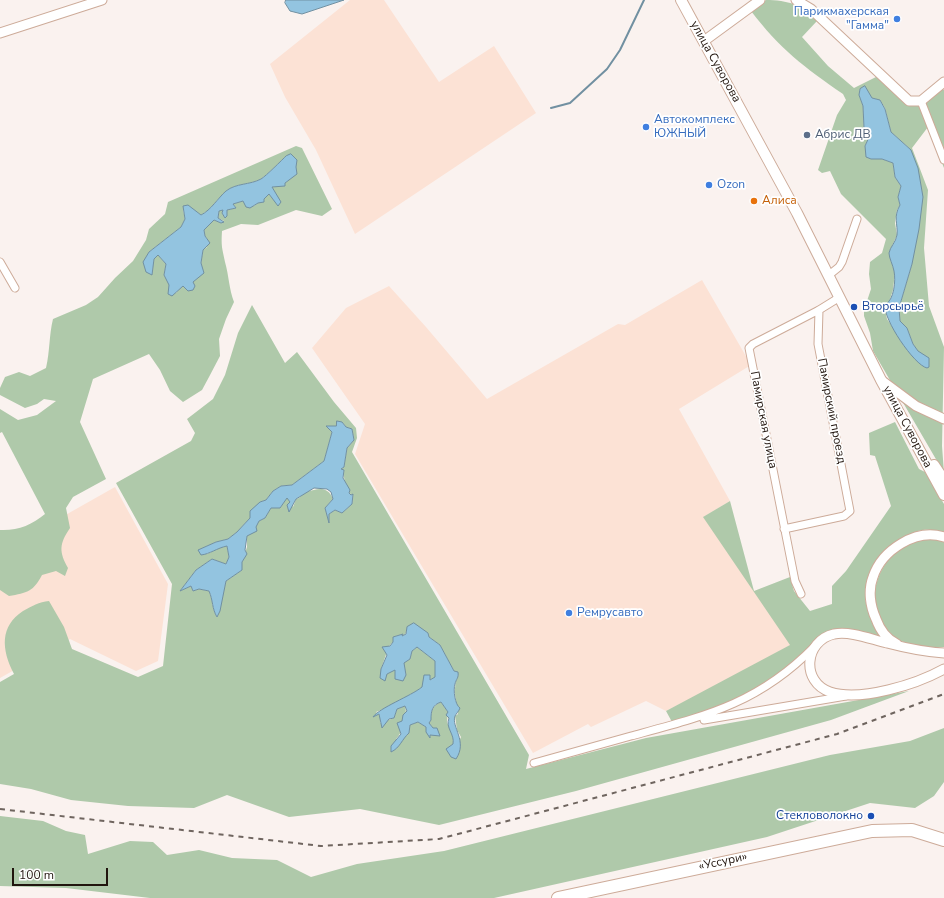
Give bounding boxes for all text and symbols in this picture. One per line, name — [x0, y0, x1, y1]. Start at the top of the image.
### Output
place label: Парикмахерская "Гамма" — [794, 5, 889, 33]
marker: Парикмахерская "Гамма" — [892, 14, 902, 24]
street label: улица Суворова — [687, 19, 743, 105]
place label: Автокомплекс ЮЖНЫЙ — [654, 113, 735, 141]
marker: Автокомплекс ЮЖНЫЙ — [641, 122, 651, 132]
place label: Абрис ДВ — [815, 128, 871, 142]
marker: Абрис ДВ — [802, 130, 812, 140]
place label: Ozon — [717, 178, 745, 192]
marker: Ozon — [704, 180, 714, 190]
place label: Алиса — [762, 194, 797, 208]
marker: Алиса — [749, 196, 759, 206]
place label: Вторсырьё — [862, 300, 924, 314]
marker: Вторсырьё — [849, 302, 859, 312]
street label: Памирский проезд — [814, 357, 848, 465]
street label: Памирская улица — [746, 370, 780, 470]
street label: улица Суворова — [879, 383, 935, 471]
place label: Ремрусавто — [577, 606, 643, 620]
marker: Ремрусавто — [564, 608, 574, 618]
place label: Стекловолокно — [776, 809, 863, 823]
marker: Стекловолокно — [866, 811, 876, 821]
street label: «Уссури» — [697, 850, 749, 874]
scale bar — [14, 860, 110, 886]
text: 100 m — [19, 867, 54, 883]

